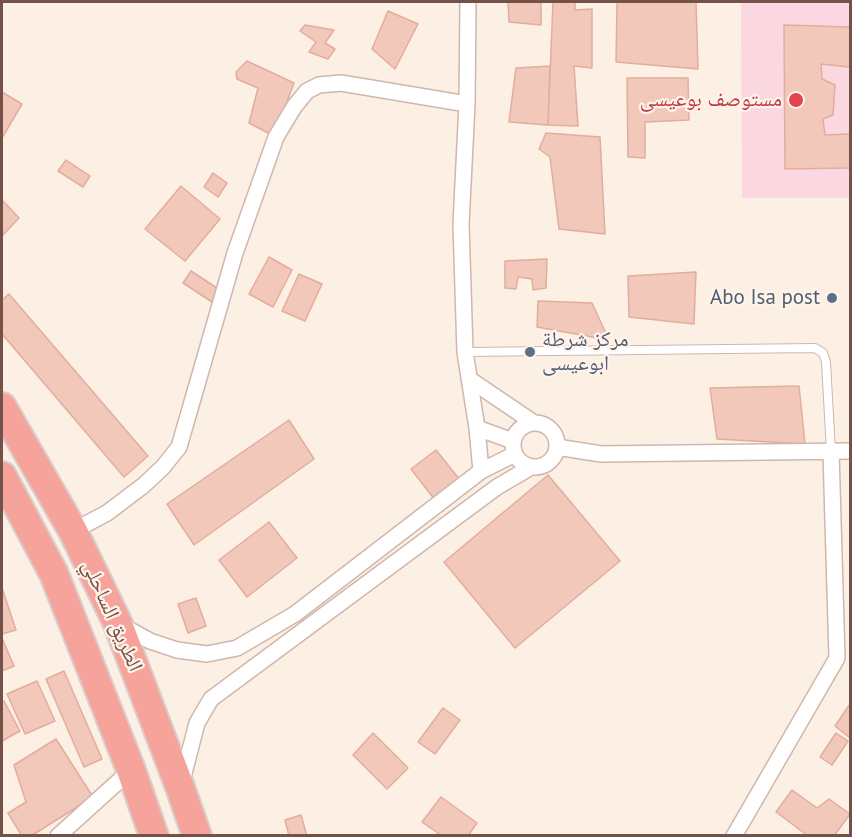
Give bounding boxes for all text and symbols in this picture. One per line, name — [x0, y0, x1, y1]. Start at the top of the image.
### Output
place label: مستوصف بوعيسى — [640, 87, 782, 113]
marker: مستوصف بوعيسى — [787, 91, 805, 109]
place label: Abo Isa post — [710, 285, 820, 311]
marker: Abo Isa post — [825, 291, 839, 305]
place label: مركز شرطة ابوعيسى — [542, 327, 629, 377]
marker: مركز شرطة ابوعيسى — [523, 345, 537, 359]
street label: الطريق الساحلي — [76, 556, 148, 676]

